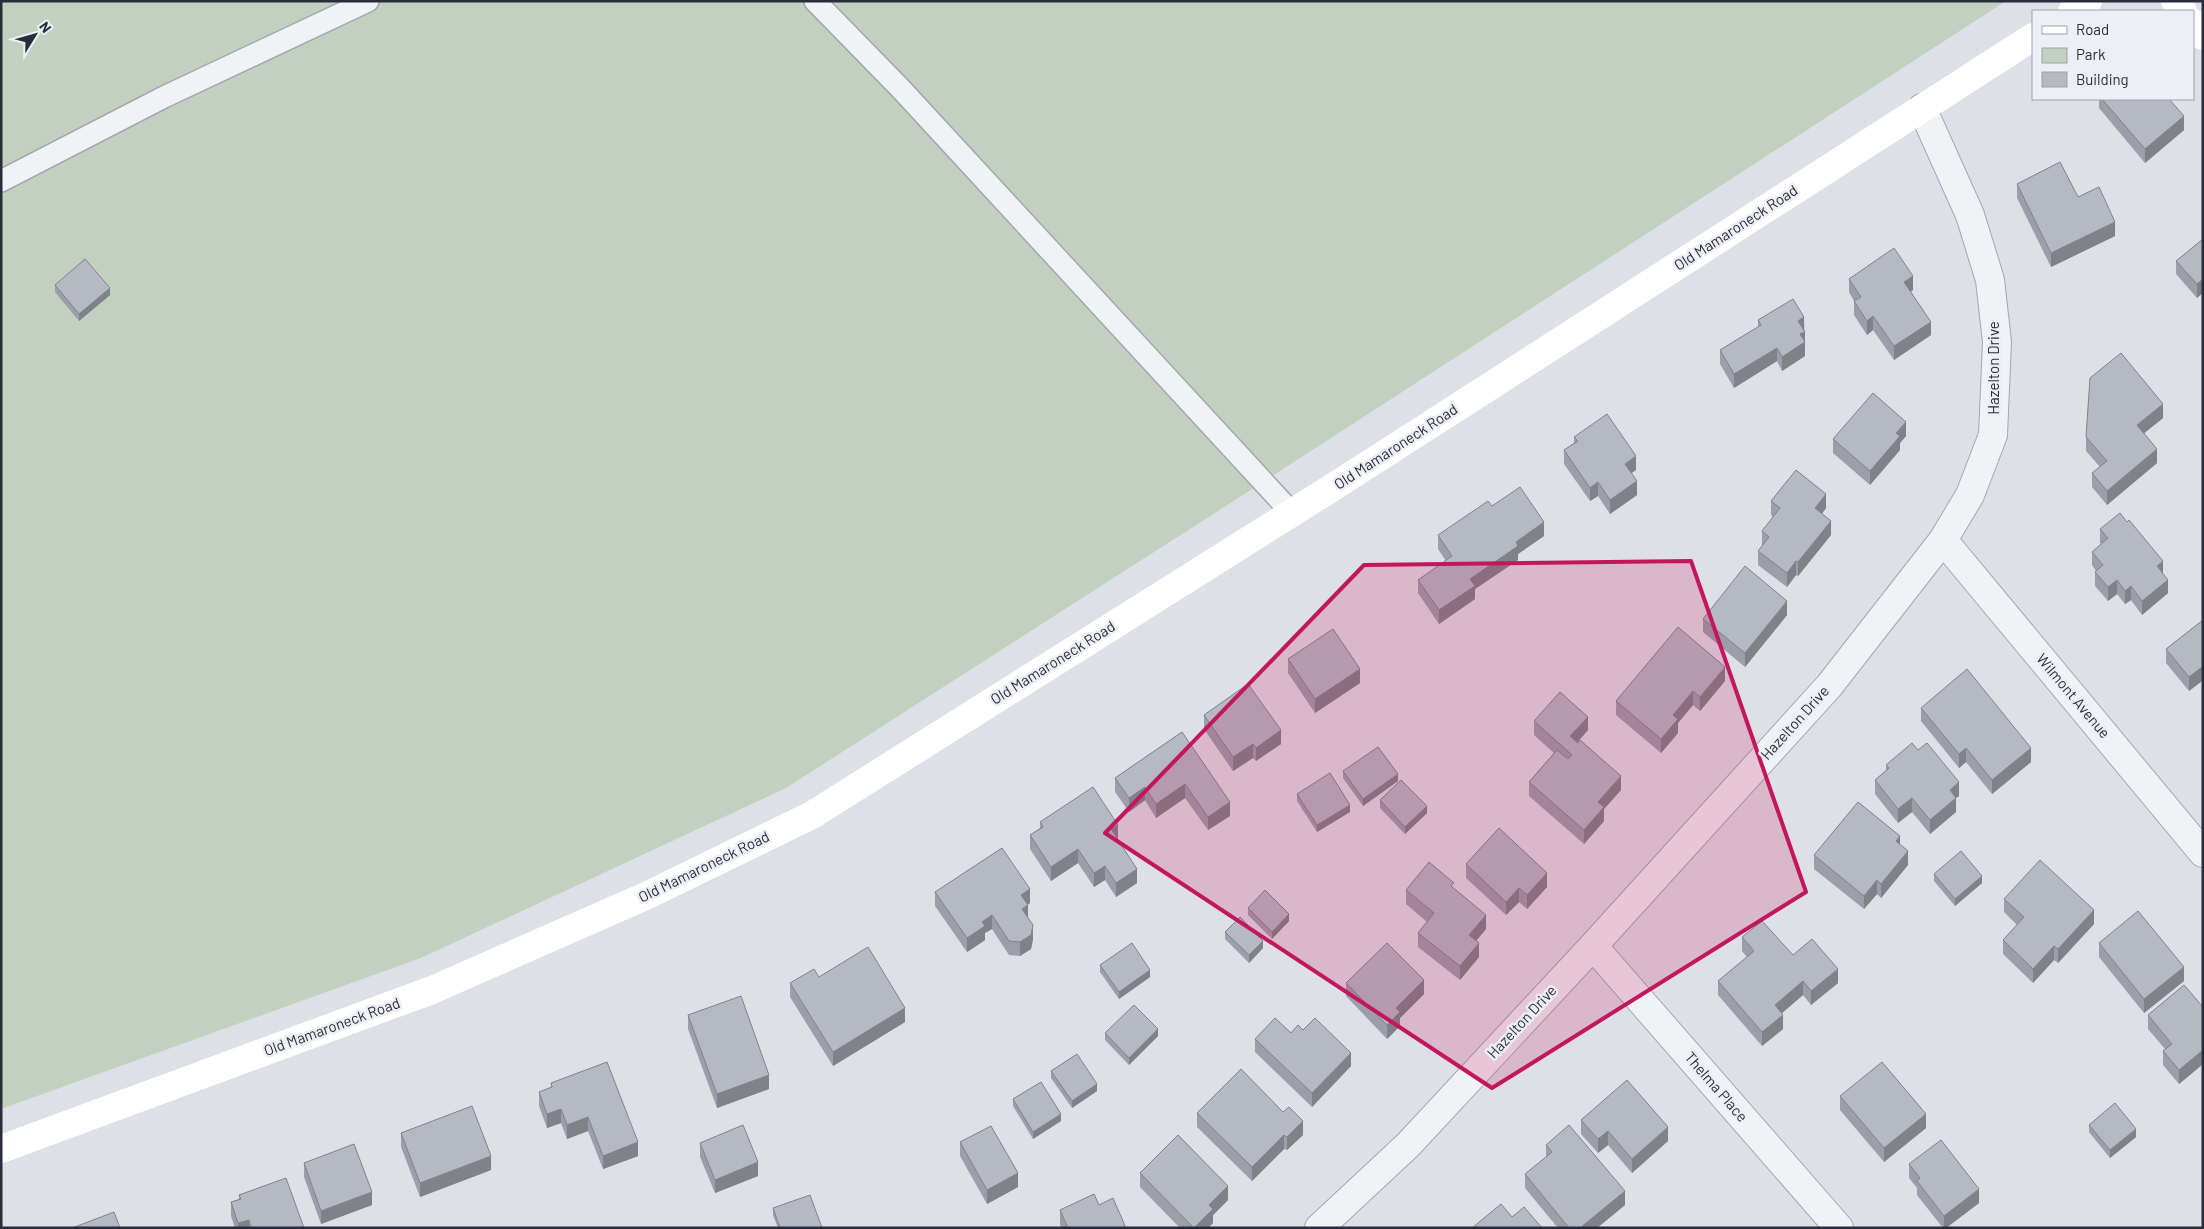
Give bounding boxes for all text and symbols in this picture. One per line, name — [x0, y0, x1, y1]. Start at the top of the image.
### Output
north arrow — [10, 10, 60, 60]
legend — [2032, 10, 2194, 100]
text: N — [36, 18, 55, 36]
text: Road — [2076, 20, 2109, 38]
text: Park — [2076, 45, 2106, 63]
text: Building — [2076, 70, 2129, 88]
street label: Old Mamaroneck Road — [1670, 181, 1801, 274]
street label: Hazelton Drive — [1984, 321, 2002, 415]
street label: Old Mamaroneck Road — [1330, 400, 1461, 493]
street label: Old Mamaroneck Road — [987, 617, 1118, 708]
street label: Wilmont Avenue — [2033, 649, 2114, 741]
street label: Hazelton Drive — [1756, 682, 1832, 763]
street label: Old Mamaroneck Road — [635, 827, 772, 906]
street label: Hazelton Drive — [1483, 981, 1560, 1062]
street label: Old Mamaroneck Road — [261, 993, 402, 1059]
street label: Thelma Place — [1681, 1048, 1752, 1125]

